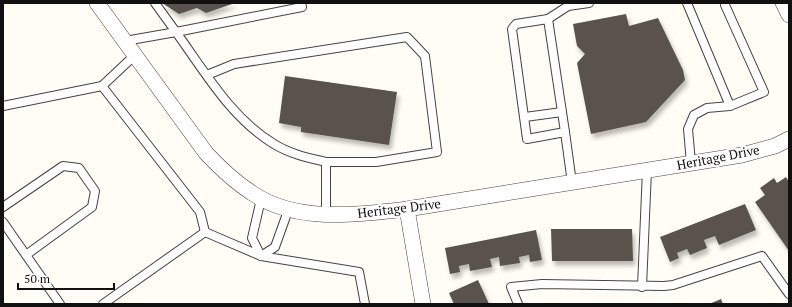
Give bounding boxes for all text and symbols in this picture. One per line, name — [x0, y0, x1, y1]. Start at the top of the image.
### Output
street label: Heritage Drive — [675, 140, 761, 174]
street label: Heritage Drive — [356, 194, 442, 222]
scale bar — [18, 265, 114, 291]
text: 50 m — [24, 271, 51, 286]

